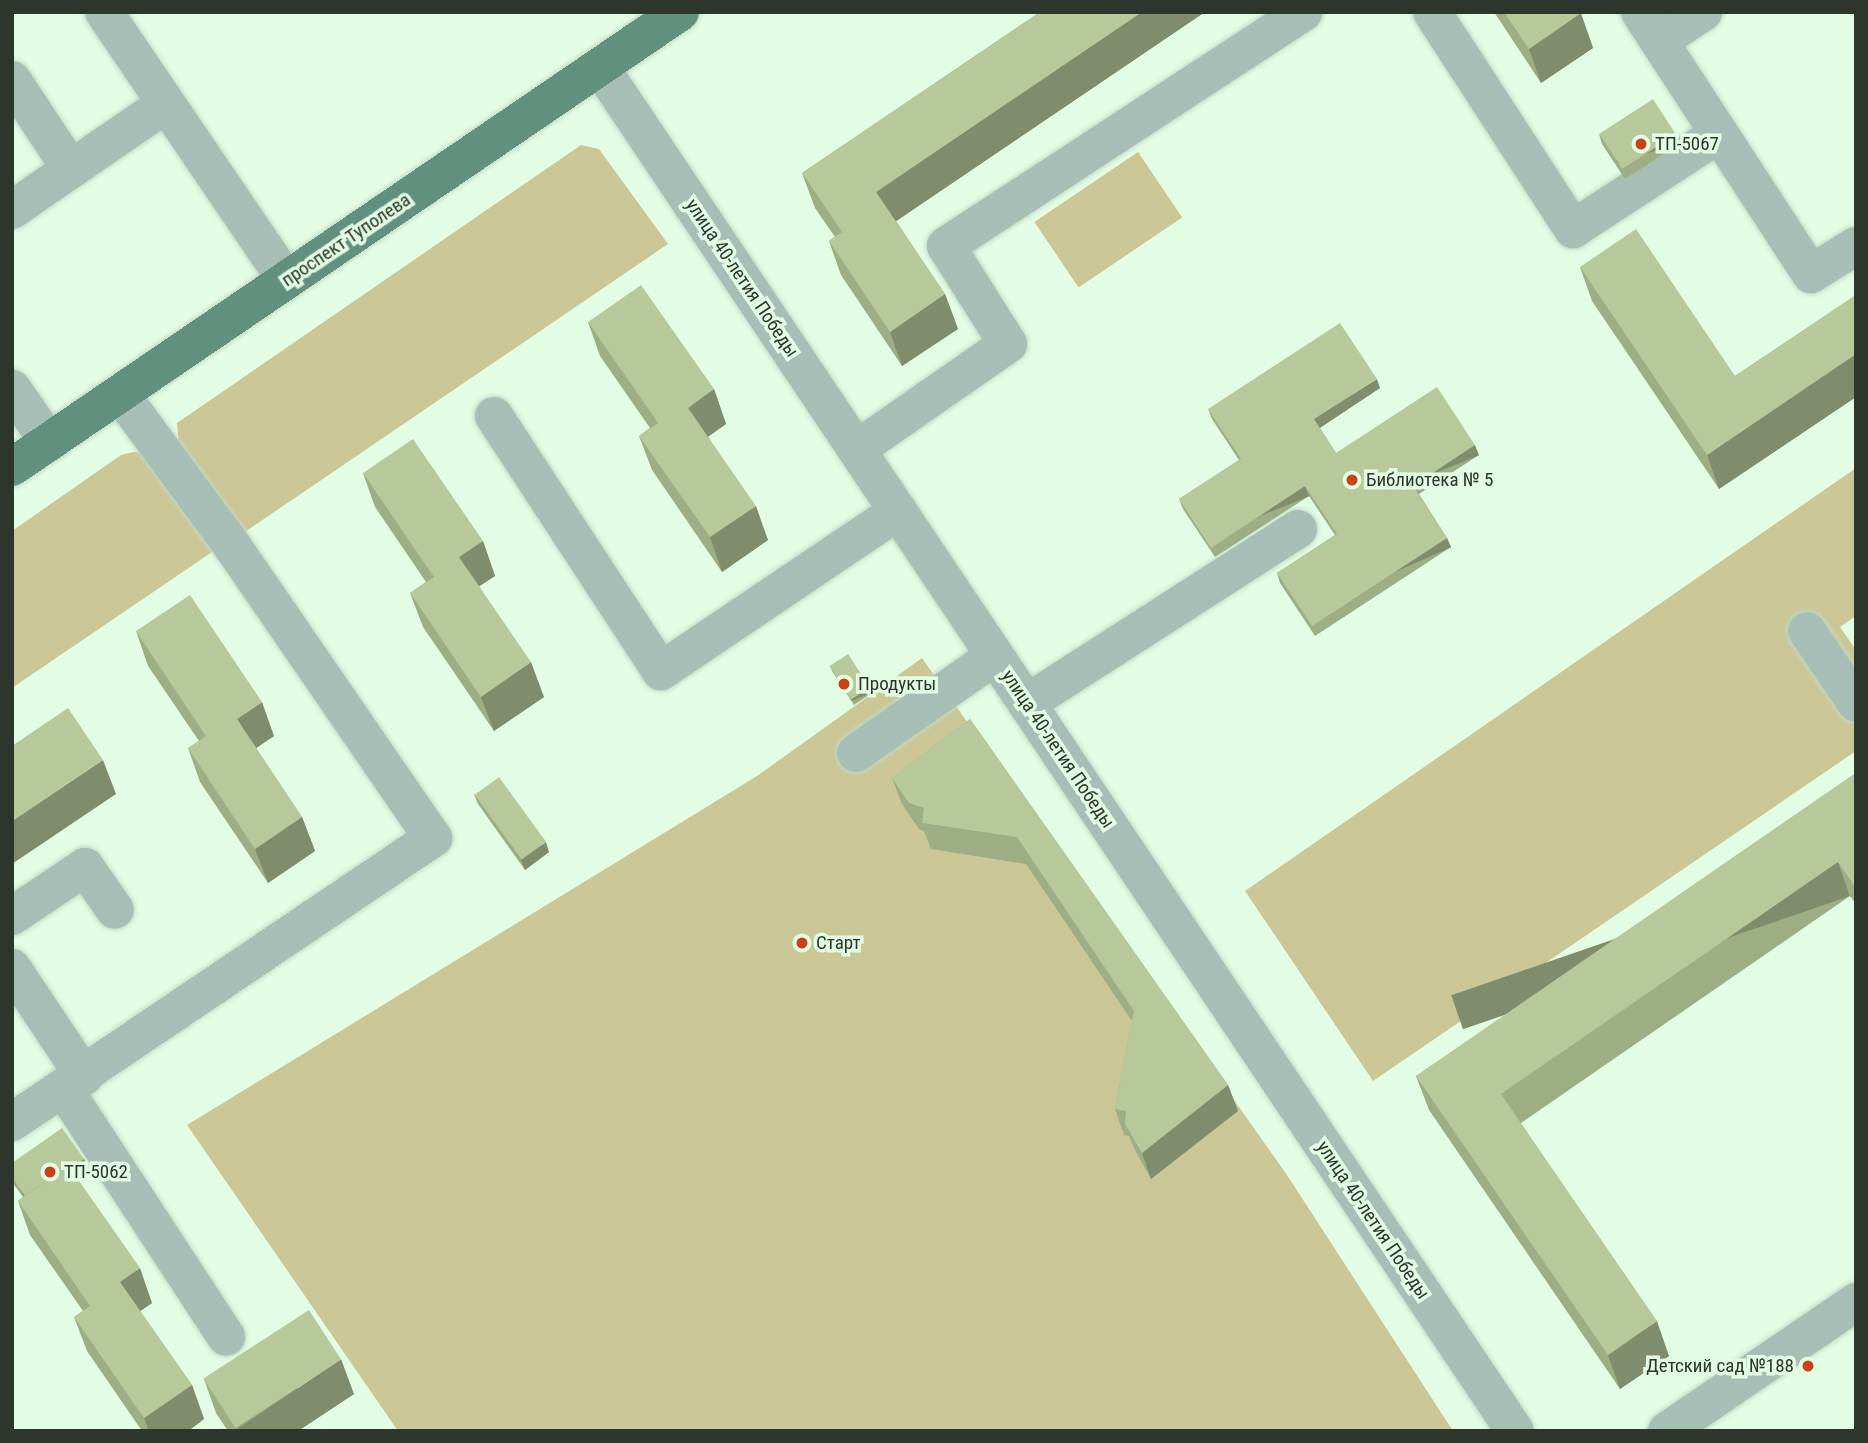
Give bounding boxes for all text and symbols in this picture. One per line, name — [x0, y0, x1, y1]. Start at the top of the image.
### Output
place label: ТП-5067 — [1655, 133, 1719, 155]
marker: ТП-5067 — [1633, 136, 1649, 152]
street label: проспект Туполева — [277, 188, 415, 292]
street label: улица 40-летия Победы — [681, 194, 803, 362]
place label: Библиотека № 5 — [1366, 469, 1493, 491]
marker: Библиотека № 5 — [1344, 472, 1360, 488]
street label: улица 40-летия Победы — [997, 665, 1119, 833]
place label: Продукты — [858, 673, 936, 695]
marker: Продукты — [836, 676, 852, 692]
place label: Старт — [816, 932, 861, 954]
marker: Старт — [794, 935, 810, 951]
street label: улица 40-летия Победы — [1312, 1136, 1434, 1304]
place label: ТП-5062 — [64, 1161, 128, 1183]
marker: ТП-5062 — [42, 1164, 58, 1180]
place label: Детский сад №188 — [1646, 1355, 1794, 1377]
marker: Детский сад №188 — [1800, 1358, 1816, 1374]

